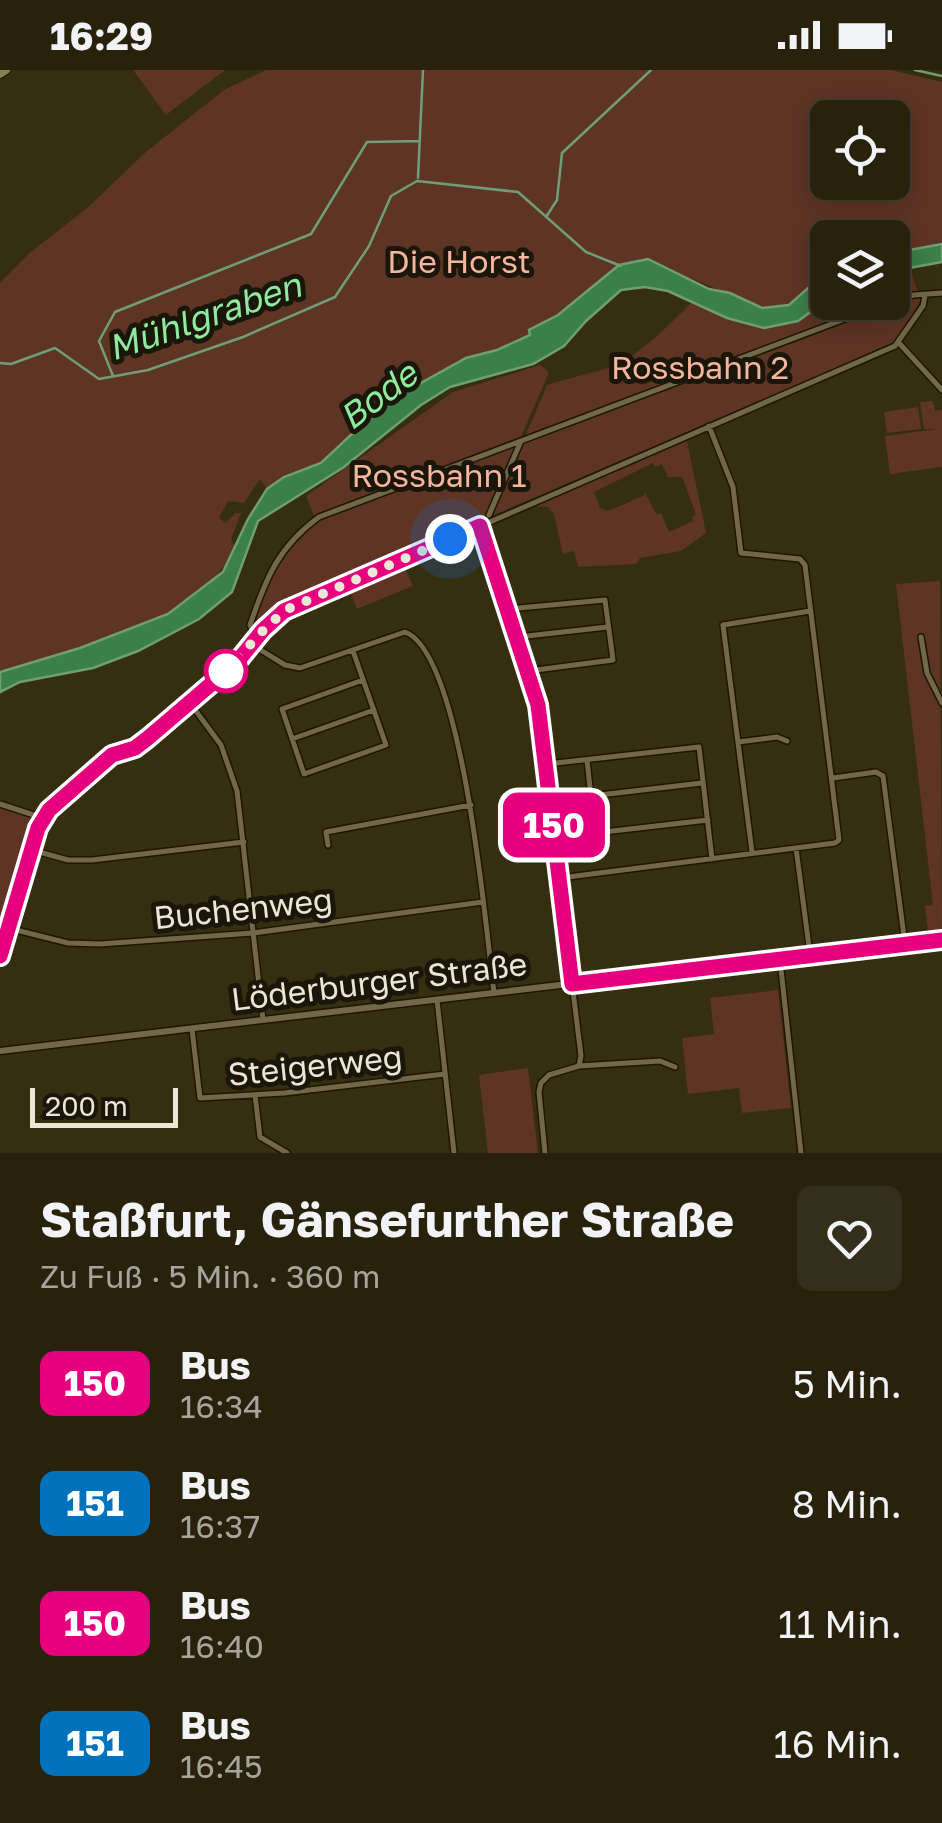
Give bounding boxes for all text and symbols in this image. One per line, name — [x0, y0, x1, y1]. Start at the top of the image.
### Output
text: 16:29 — [50, 13, 153, 58]
map controls — [810, 100, 910, 320]
button: locate — [810, 100, 910, 200]
button: layers — [810, 220, 910, 320]
park label: Die Horst — [387, 242, 531, 280]
water label: Mühlgraben — [102, 263, 308, 369]
park label: Rossbahn 2 — [611, 348, 789, 386]
water label: Bode — [331, 351, 427, 438]
park label: Rossbahn 1 — [351, 456, 527, 494]
your location — [425, 514, 475, 564]
unlabelled marker — [205, 650, 247, 692]
line badge: 150 — [496, 792, 612, 858]
text: 150 — [523, 804, 585, 846]
street label: Buchenweg — [152, 880, 334, 936]
street label: Löderburger Straße — [229, 944, 529, 1018]
street label: Steigerweg — [226, 1037, 404, 1093]
scale bar — [30, 1083, 178, 1128]
text: 200 m — [45, 1089, 128, 1122]
button: heart — [797, 1186, 902, 1291]
text: Staßfurt, Gänsefurther Straße — [40, 1190, 734, 1248]
text: Zu Fuß · 5 Min. · 360 m — [40, 1257, 380, 1295]
text: Bus — [180, 1342, 251, 1387]
text: 5 Min. — [793, 1361, 902, 1406]
text: 150 — [64, 1362, 126, 1404]
text: 16:34 — [180, 1387, 263, 1425]
text: Bus — [180, 1462, 251, 1507]
text: 8 Min. — [792, 1481, 902, 1526]
text: 151 — [66, 1482, 124, 1524]
text: 16:37 — [180, 1507, 260, 1545]
text: Bus — [180, 1582, 251, 1627]
text: 11 Min. — [778, 1601, 902, 1646]
text: 150 — [64, 1602, 126, 1644]
text: 16:40 — [180, 1627, 264, 1665]
text: Bus — [180, 1702, 251, 1747]
text: 16 Min. — [773, 1721, 902, 1766]
text: 151 — [66, 1722, 124, 1764]
text: 16:45 — [180, 1747, 263, 1785]

